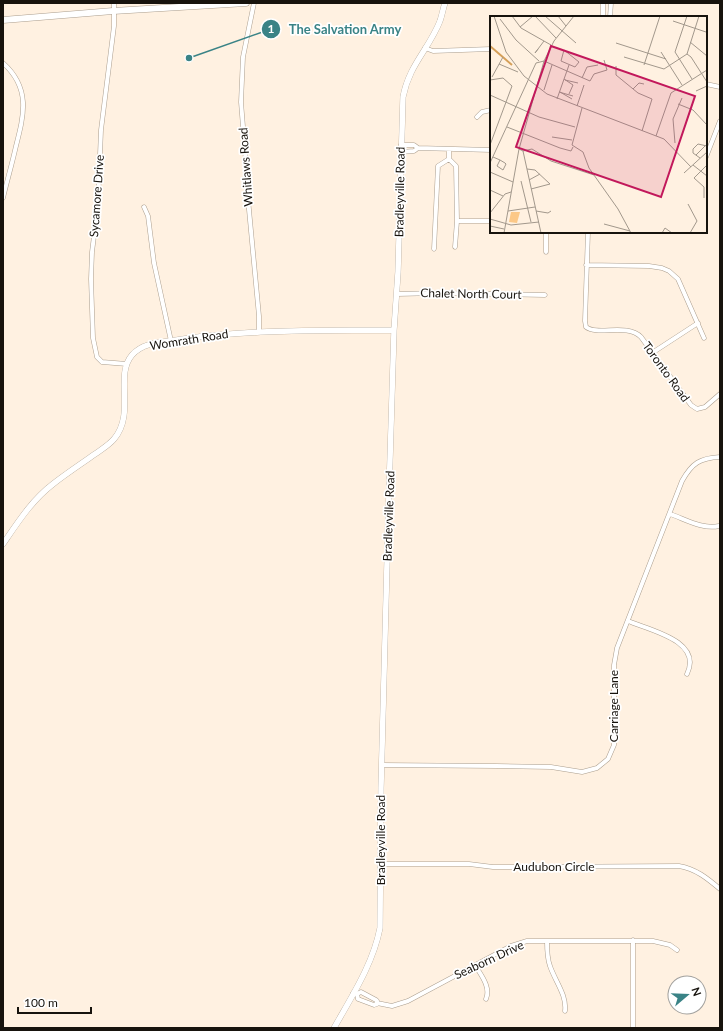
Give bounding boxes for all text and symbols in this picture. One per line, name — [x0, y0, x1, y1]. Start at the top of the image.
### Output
callout: The Salvation Army — [261, 16, 410, 41]
inset map — [490, 16, 707, 233]
text: 1 — [268, 21, 275, 36]
text: The Salvation Army — [289, 21, 401, 37]
street label: Whitlaws Road — [235, 127, 256, 207]
street label: Bradleyville Road — [391, 147, 408, 237]
street label: Sycamore Drive — [86, 154, 107, 238]
street label: Chalet North Court — [420, 285, 523, 302]
street label: Womrath Road — [149, 326, 229, 353]
street label: Toronto Road — [640, 339, 693, 405]
street label: Bradleyville Road — [379, 470, 398, 561]
street label: Carriage Lane — [606, 670, 621, 742]
street label: Bradleyville Road — [373, 795, 388, 885]
street label: Audubon Circle — [513, 859, 595, 874]
street label: Seaborn Drive — [452, 937, 526, 982]
north arrow — [667, 975, 707, 1015]
text: N — [689, 985, 704, 998]
scale bar — [18, 989, 91, 1015]
text: 100 m — [24, 995, 58, 1010]

